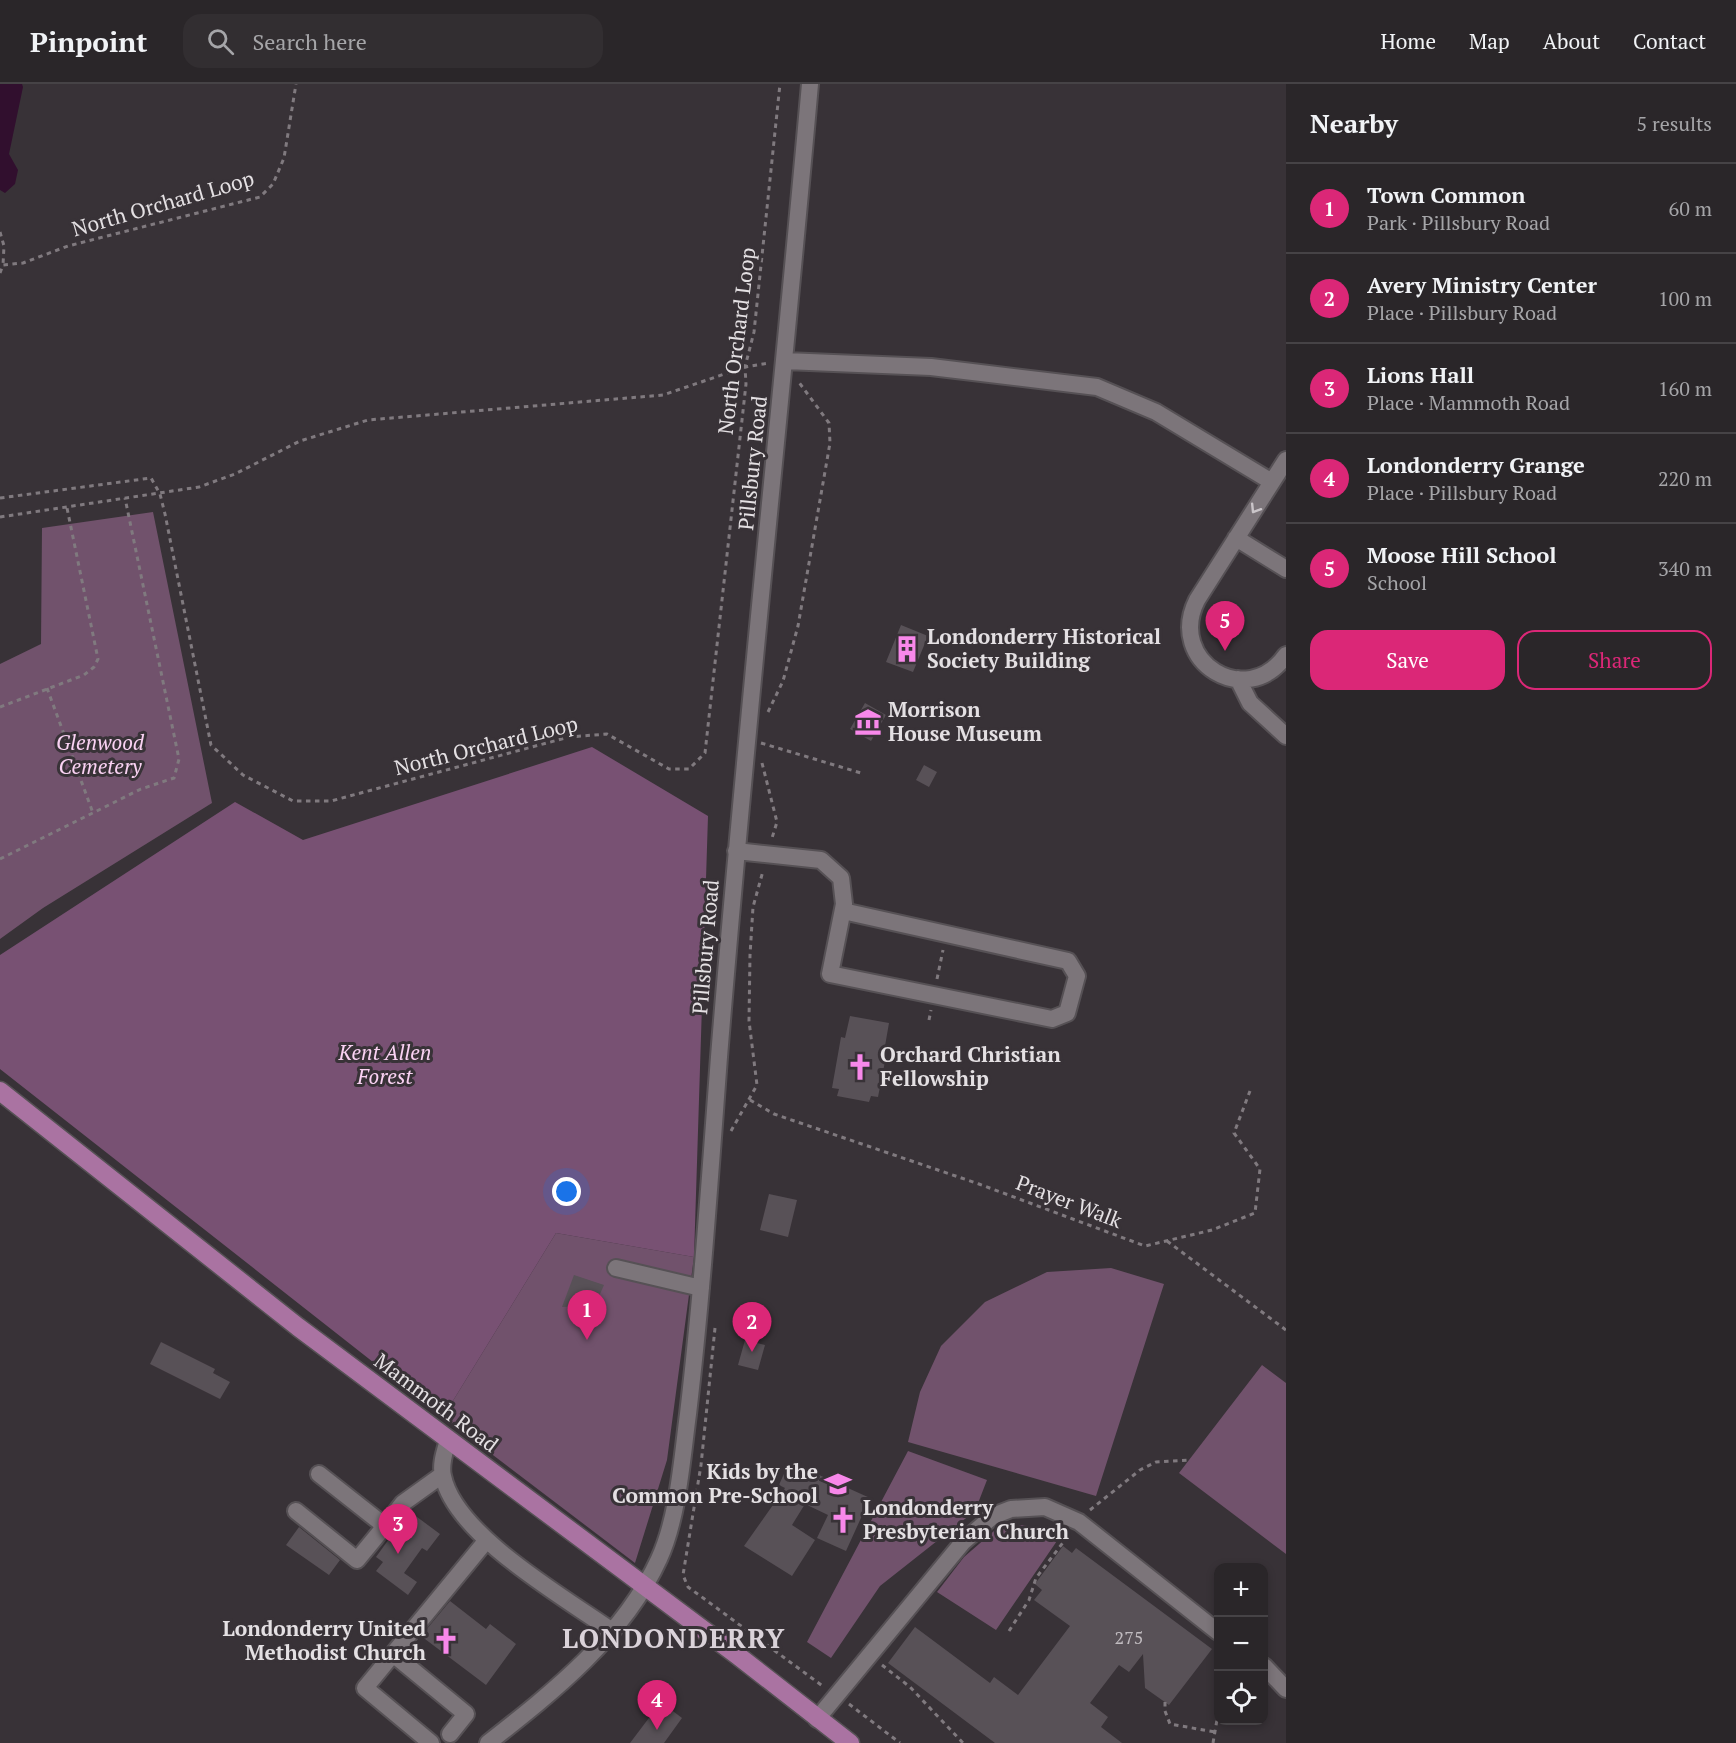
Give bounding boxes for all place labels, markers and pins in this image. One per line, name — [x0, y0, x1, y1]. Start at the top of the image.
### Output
pin: 5 — [1206, 602, 1244, 651]
place label: Londonderry Historical Society Building — [927, 622, 1161, 674]
building icon: Londonderry Historical Society Building — [892, 634, 922, 664]
place label: Morrison House Museum — [888, 695, 1043, 747]
museum icon: Morrison House Museum — [853, 707, 883, 737]
place label: Orchard Christian Fellowship — [880, 1040, 1061, 1092]
church icon: Orchard Christian Fellowship — [845, 1052, 875, 1082]
pin: 1 — [568, 1290, 606, 1340]
pin: 2 — [732, 1302, 771, 1352]
place label: Kids by the Common Pre-School — [612, 1457, 818, 1509]
school or university icon: Kids by the Common Pre-School — [823, 1469, 853, 1499]
place label: Londonderry Presbyterian Church — [863, 1493, 1069, 1545]
pin: 3 — [378, 1504, 418, 1554]
church icon: Londonderry Presbyterian Church — [828, 1505, 858, 1535]
place label: Londonderry United Methodist Church — [223, 1614, 427, 1666]
church icon: Londonderry United Methodist Church — [431, 1626, 461, 1656]
pin: 4 — [638, 1680, 676, 1730]

